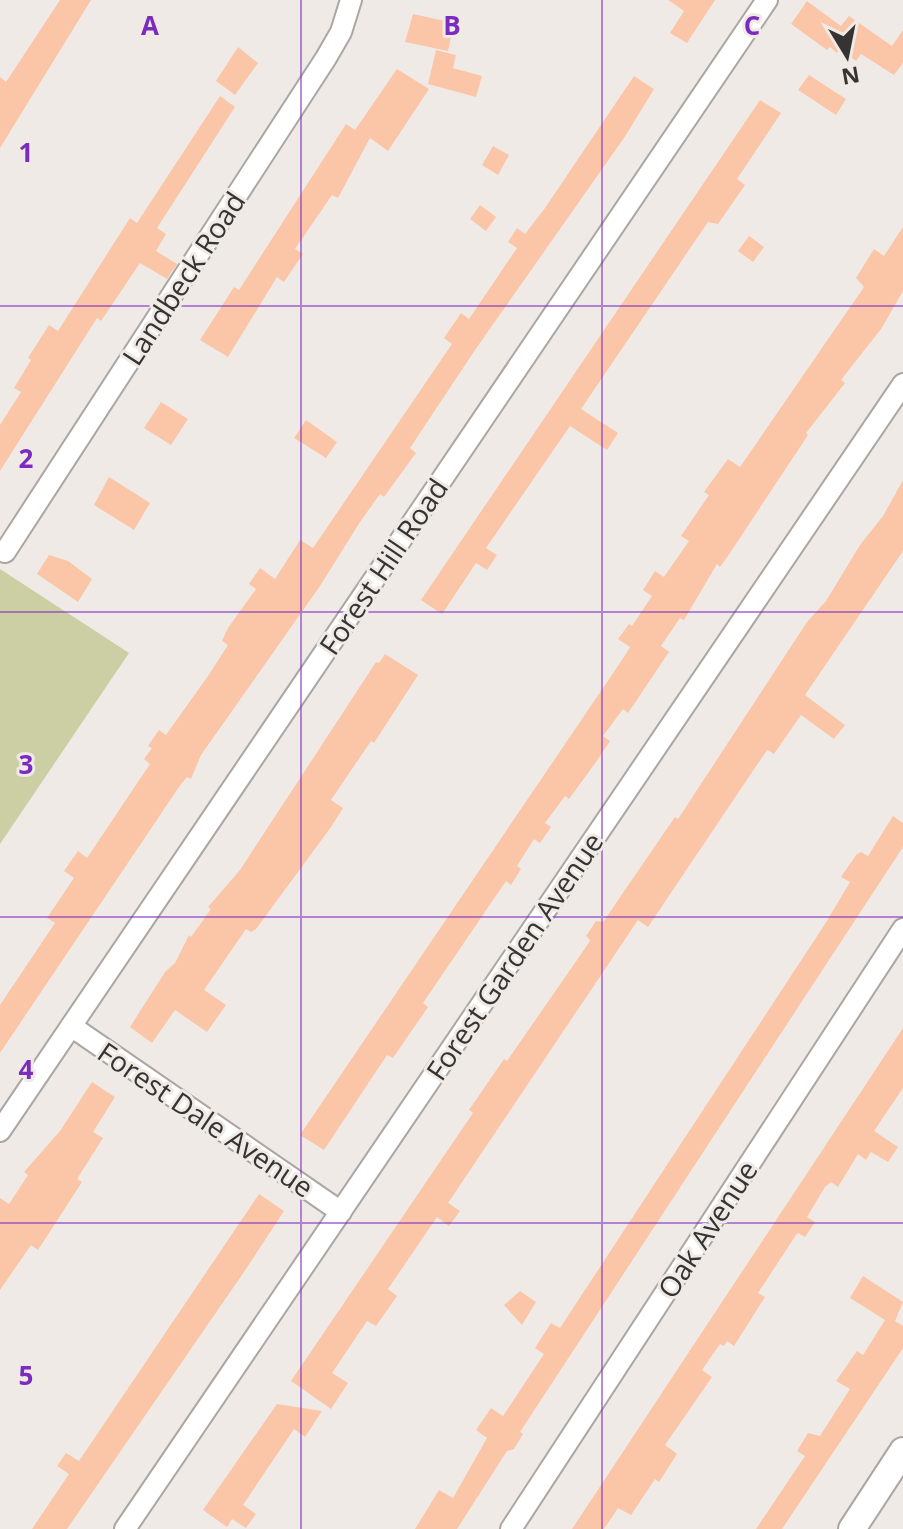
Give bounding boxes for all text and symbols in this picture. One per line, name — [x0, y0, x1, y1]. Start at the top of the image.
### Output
text: A — [141, 7, 159, 43]
text: B — [443, 7, 461, 43]
text: C — [744, 7, 760, 43]
north arrow — [807, 16, 887, 96]
text: N — [839, 60, 862, 93]
text: 1 — [19, 134, 33, 170]
street label: Landbeck Road — [113, 184, 253, 372]
text: 2 — [19, 440, 34, 476]
street label: Forest Hill Road — [310, 470, 456, 662]
text: 3 — [19, 746, 33, 782]
street label: Forest Garden Avenue — [417, 825, 611, 1087]
street label: Forest Dale Avenue — [91, 1033, 321, 1205]
text: 4 — [19, 1051, 34, 1087]
street label: Oak Avenue — [648, 1153, 766, 1305]
text: 5 — [19, 1357, 33, 1393]

